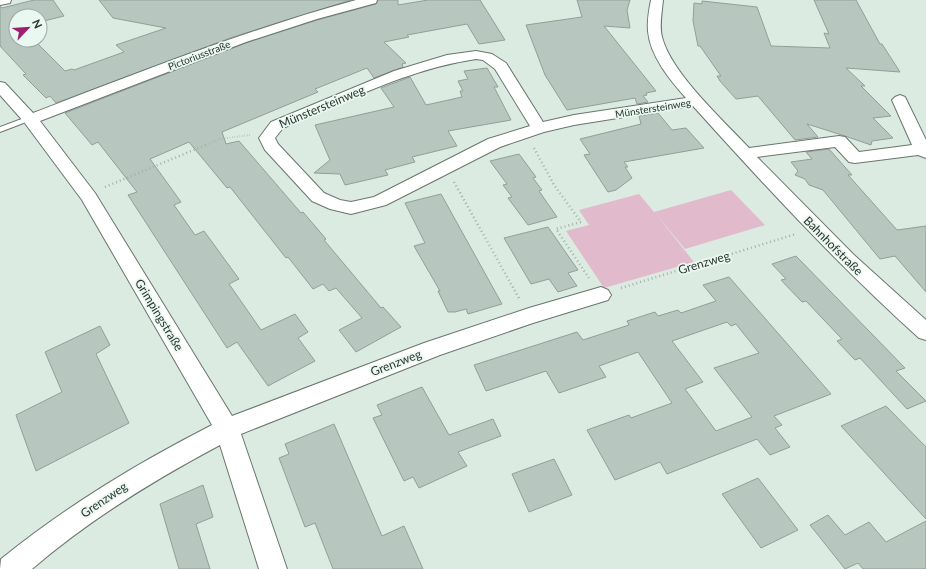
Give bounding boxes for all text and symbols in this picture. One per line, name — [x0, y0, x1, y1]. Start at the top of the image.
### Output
north arrow — [8, 8, 48, 48]
text: N — [30, 17, 45, 30]
street label: Pictoriusstraße — [166, 38, 232, 72]
street label: Münstersteinweg — [277, 82, 367, 131]
street label: Münstersteinweg — [614, 96, 692, 120]
street label: Bahnhofstraße — [801, 213, 866, 278]
street label: Grenzweg — [676, 248, 731, 277]
street label: Grimpingstraße — [132, 276, 187, 353]
street label: Grenzweg — [368, 346, 423, 379]
street label: Grenzweg — [77, 479, 130, 521]

